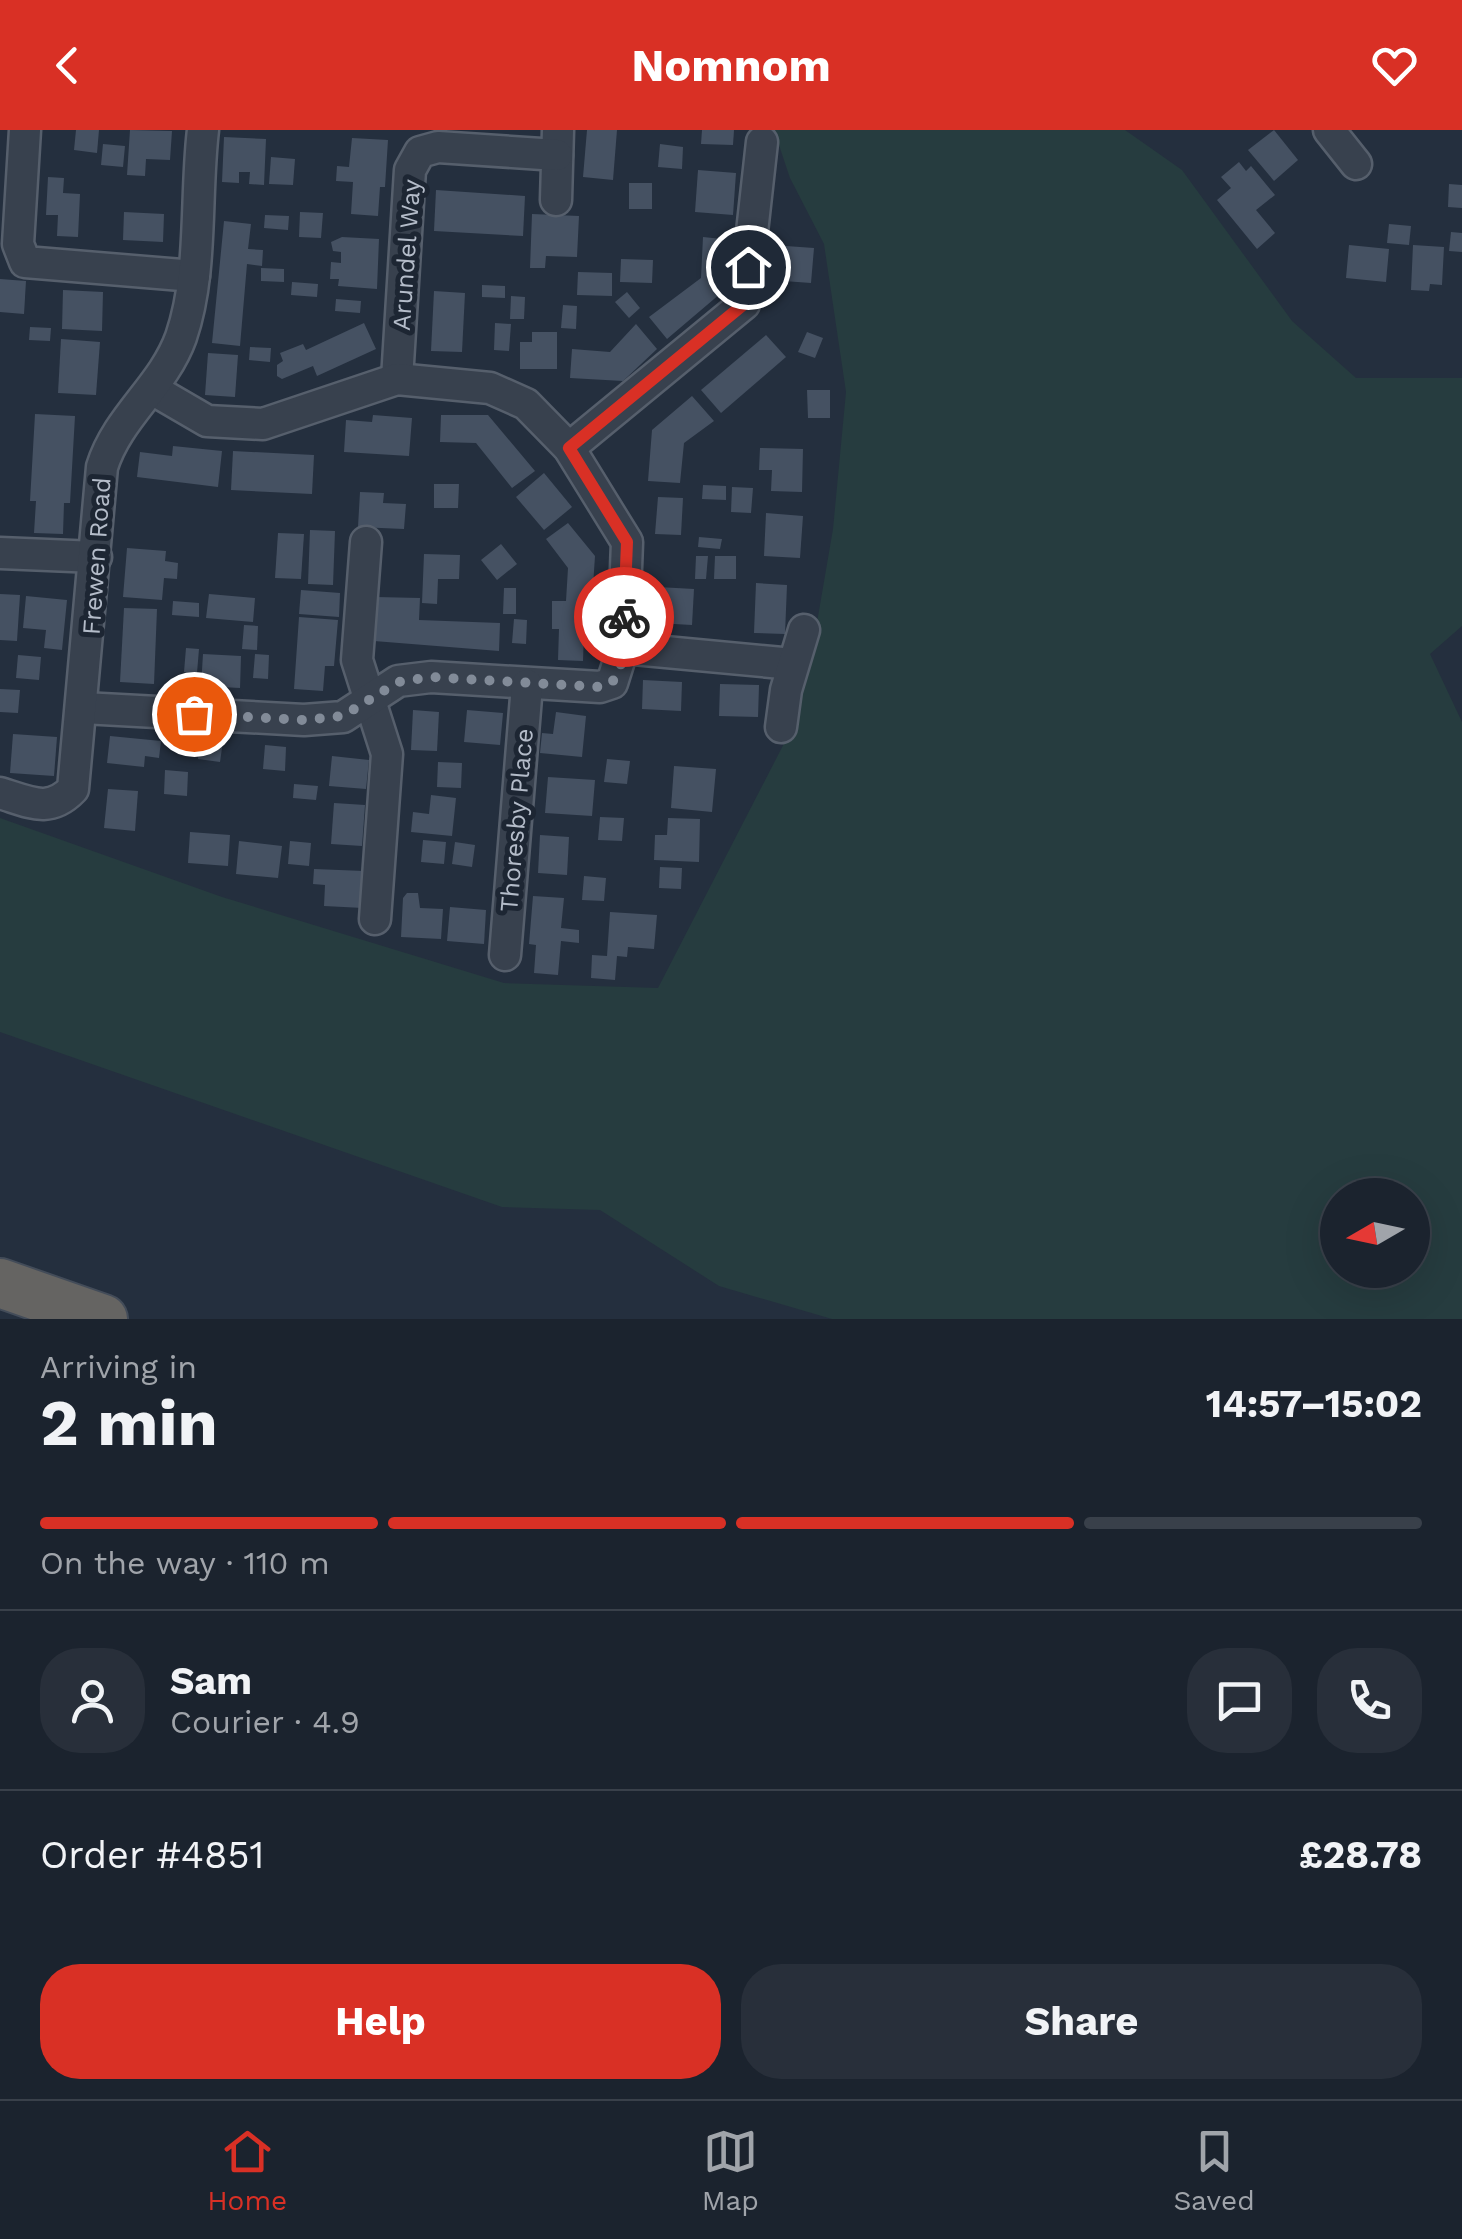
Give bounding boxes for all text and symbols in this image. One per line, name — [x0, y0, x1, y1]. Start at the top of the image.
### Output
icon: back — [40, 38, 95, 93]
icon: heart — [1367, 38, 1422, 93]
text: Nomnom — [631, 39, 831, 92]
street label: Arundel Way — [387, 178, 426, 332]
pin — [706, 225, 791, 310]
icon: home — [721, 240, 776, 295]
street label: Frewen Road — [77, 476, 116, 636]
courier — [574, 567, 674, 667]
icon: bike — [597, 590, 652, 645]
pin — [152, 672, 237, 757]
icon: bag — [167, 687, 222, 742]
street label: Thoresby Place — [494, 727, 539, 913]
north arrow — [1320, 1178, 1430, 1288]
map controls — [1320, 1178, 1430, 1288]
text: Arriving in — [40, 1348, 197, 1386]
text: 14:57–15:02 — [1206, 1382, 1422, 1426]
text: 2 min — [40, 1385, 218, 1461]
text: On the way · 110 m — [40, 1544, 330, 1582]
button: person — [40, 1648, 145, 1753]
button: chat — [1187, 1648, 1292, 1753]
button: phone — [1317, 1648, 1422, 1753]
text: Sam — [170, 1659, 252, 1703]
text: Courier · 4.9 — [170, 1703, 360, 1741]
text: Order #4851 — [40, 1833, 264, 1877]
text: £28.78 — [1299, 1833, 1422, 1877]
button: Help — [40, 1964, 721, 2079]
button: Share — [741, 1964, 1422, 2079]
tab: Home — [207, 2124, 287, 2217]
tab: Map — [702, 2124, 759, 2217]
tab: Saved — [1173, 2124, 1255, 2217]

